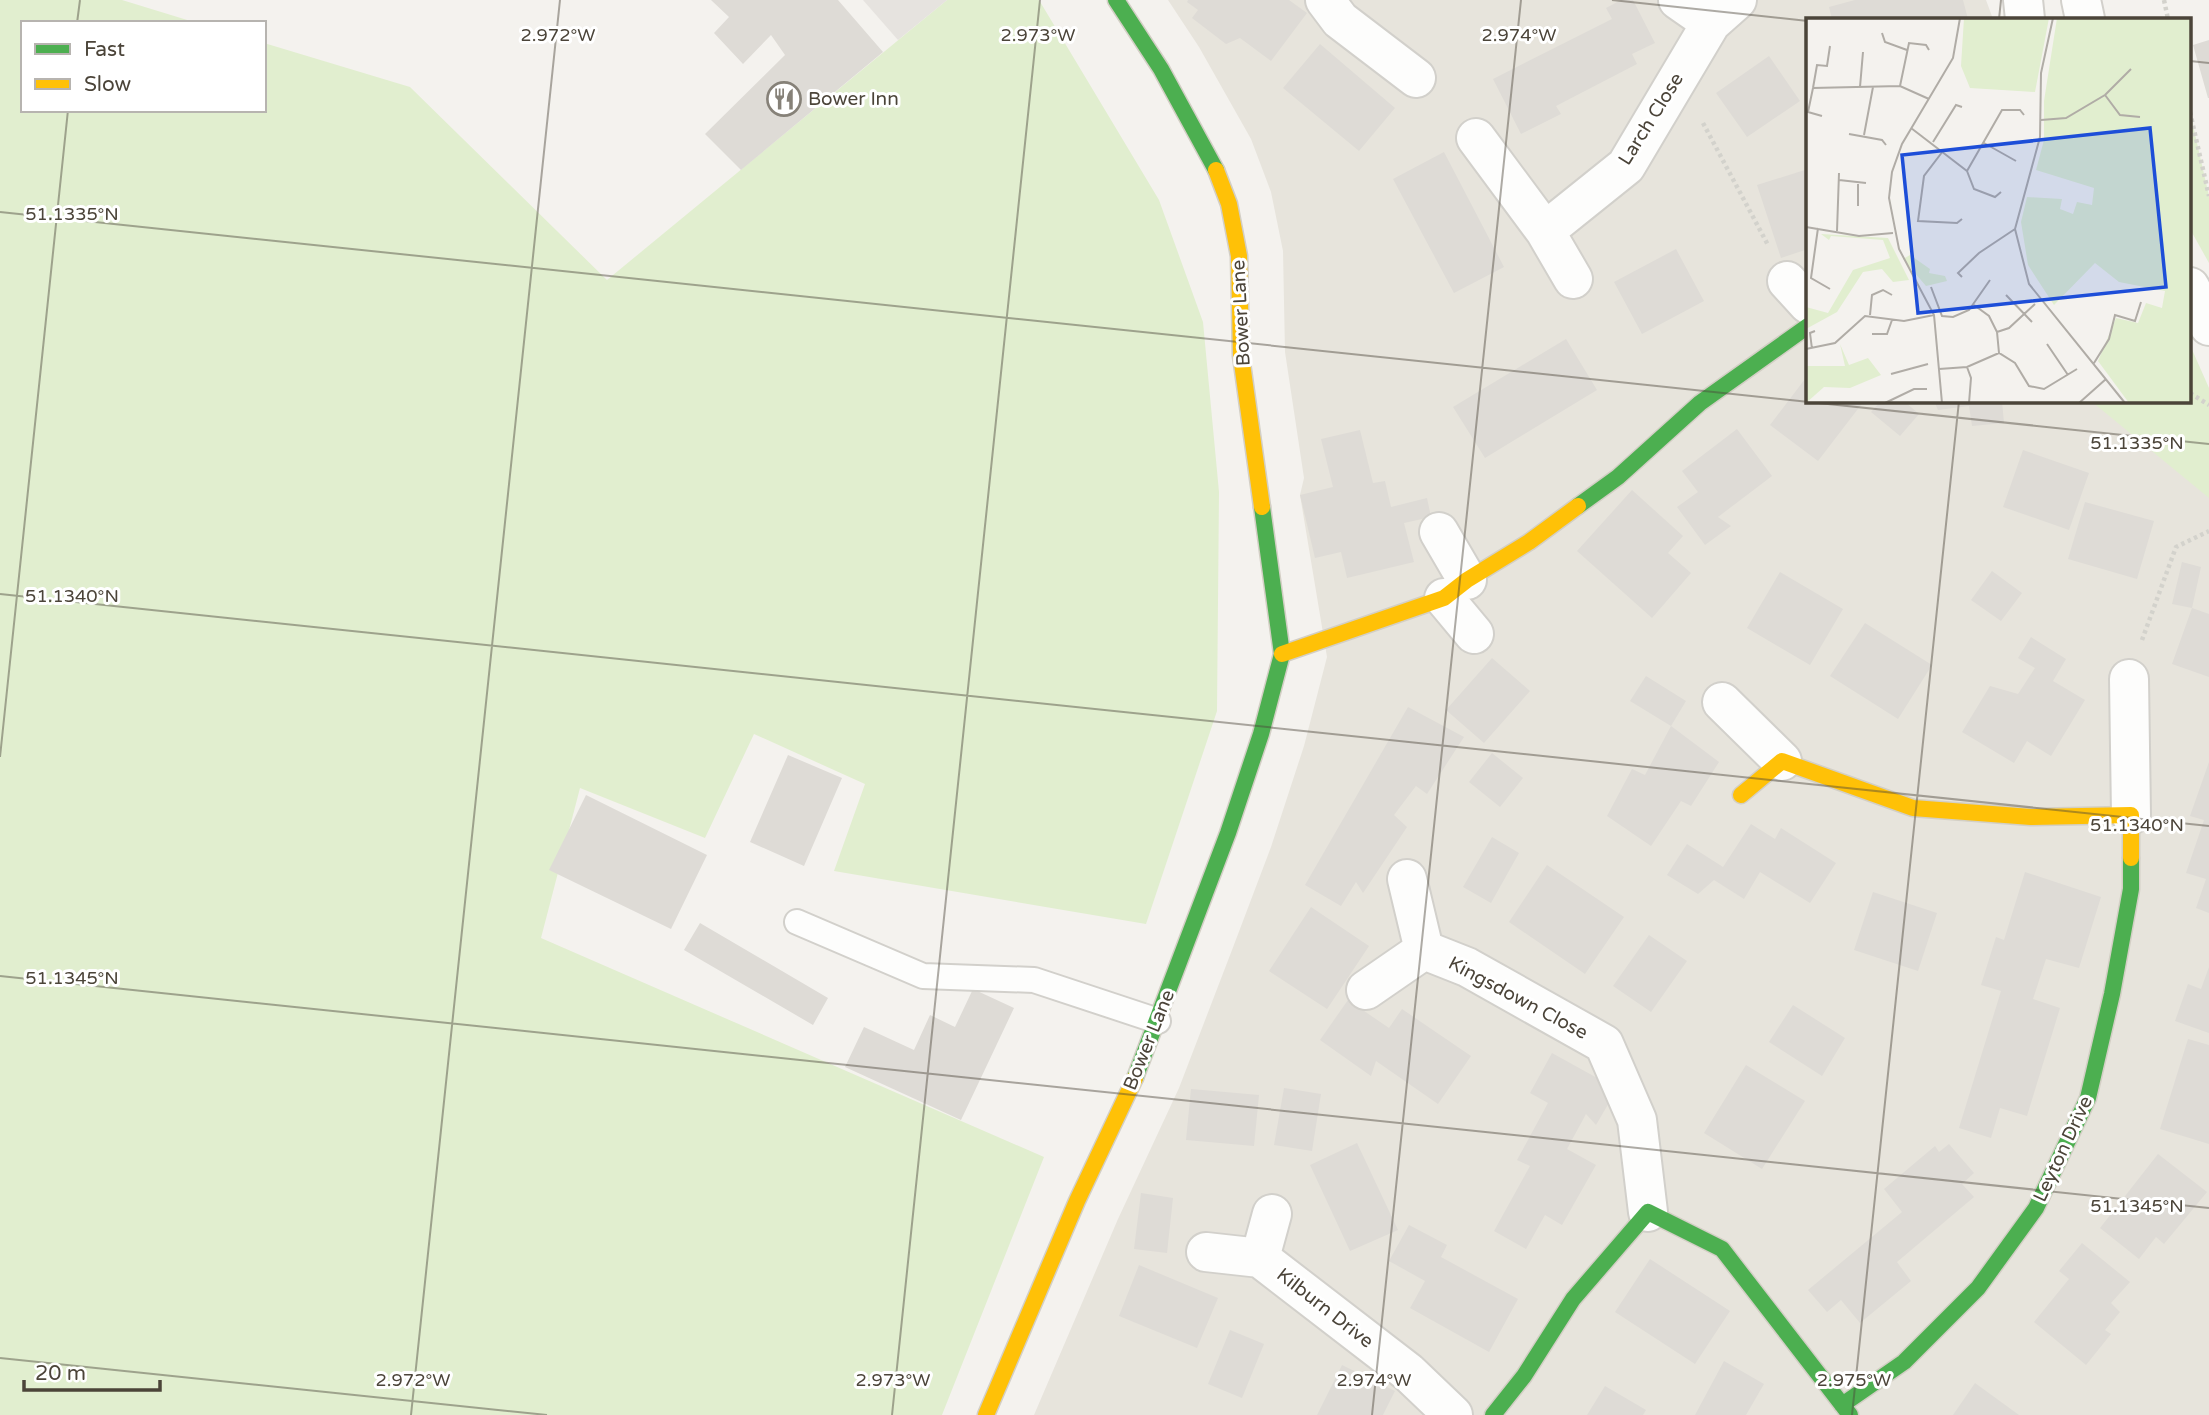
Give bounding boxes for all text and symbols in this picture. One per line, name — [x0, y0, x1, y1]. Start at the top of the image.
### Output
inset map — [1806, 18, 2192, 402]
legend — [21, 21, 266, 112]
text: 2.972°W — [521, 24, 595, 46]
text: 2.973°W — [1001, 24, 1075, 46]
text: 2.974°W — [1482, 24, 1556, 46]
text: Fast — [84, 37, 125, 62]
street label: Larch Close — [1614, 69, 1688, 169]
text: Slow — [84, 72, 132, 97]
restaurant icon: Bower Inn — [765, 80, 803, 118]
place label: Bower Inn — [808, 88, 899, 110]
text: 51.1335°N — [25, 203, 119, 225]
street label: Bower Lane — [1227, 259, 1255, 367]
text: 51.1335°N — [2090, 432, 2184, 454]
text: 51.1340°N — [25, 585, 119, 607]
text: 51.1340°N — [2090, 814, 2184, 836]
street label: Kingsdown Close — [1445, 952, 1591, 1044]
text: 51.1345°N — [25, 967, 119, 989]
street label: Bower Lane — [1119, 987, 1179, 1093]
street label: Leyton Drive — [2029, 1093, 2097, 1205]
text: 51.1345°N — [2090, 1195, 2184, 1217]
street label: Kilburn Drive — [1272, 1264, 1378, 1352]
scale bar — [24, 1348, 161, 1392]
text: 20 m — [35, 1361, 86, 1386]
text: 2.972°W — [376, 1369, 450, 1391]
text: 2.973°W — [856, 1369, 930, 1391]
text: 2.974°W — [1337, 1369, 1411, 1391]
text: 2.975°W — [1817, 1369, 1891, 1391]

